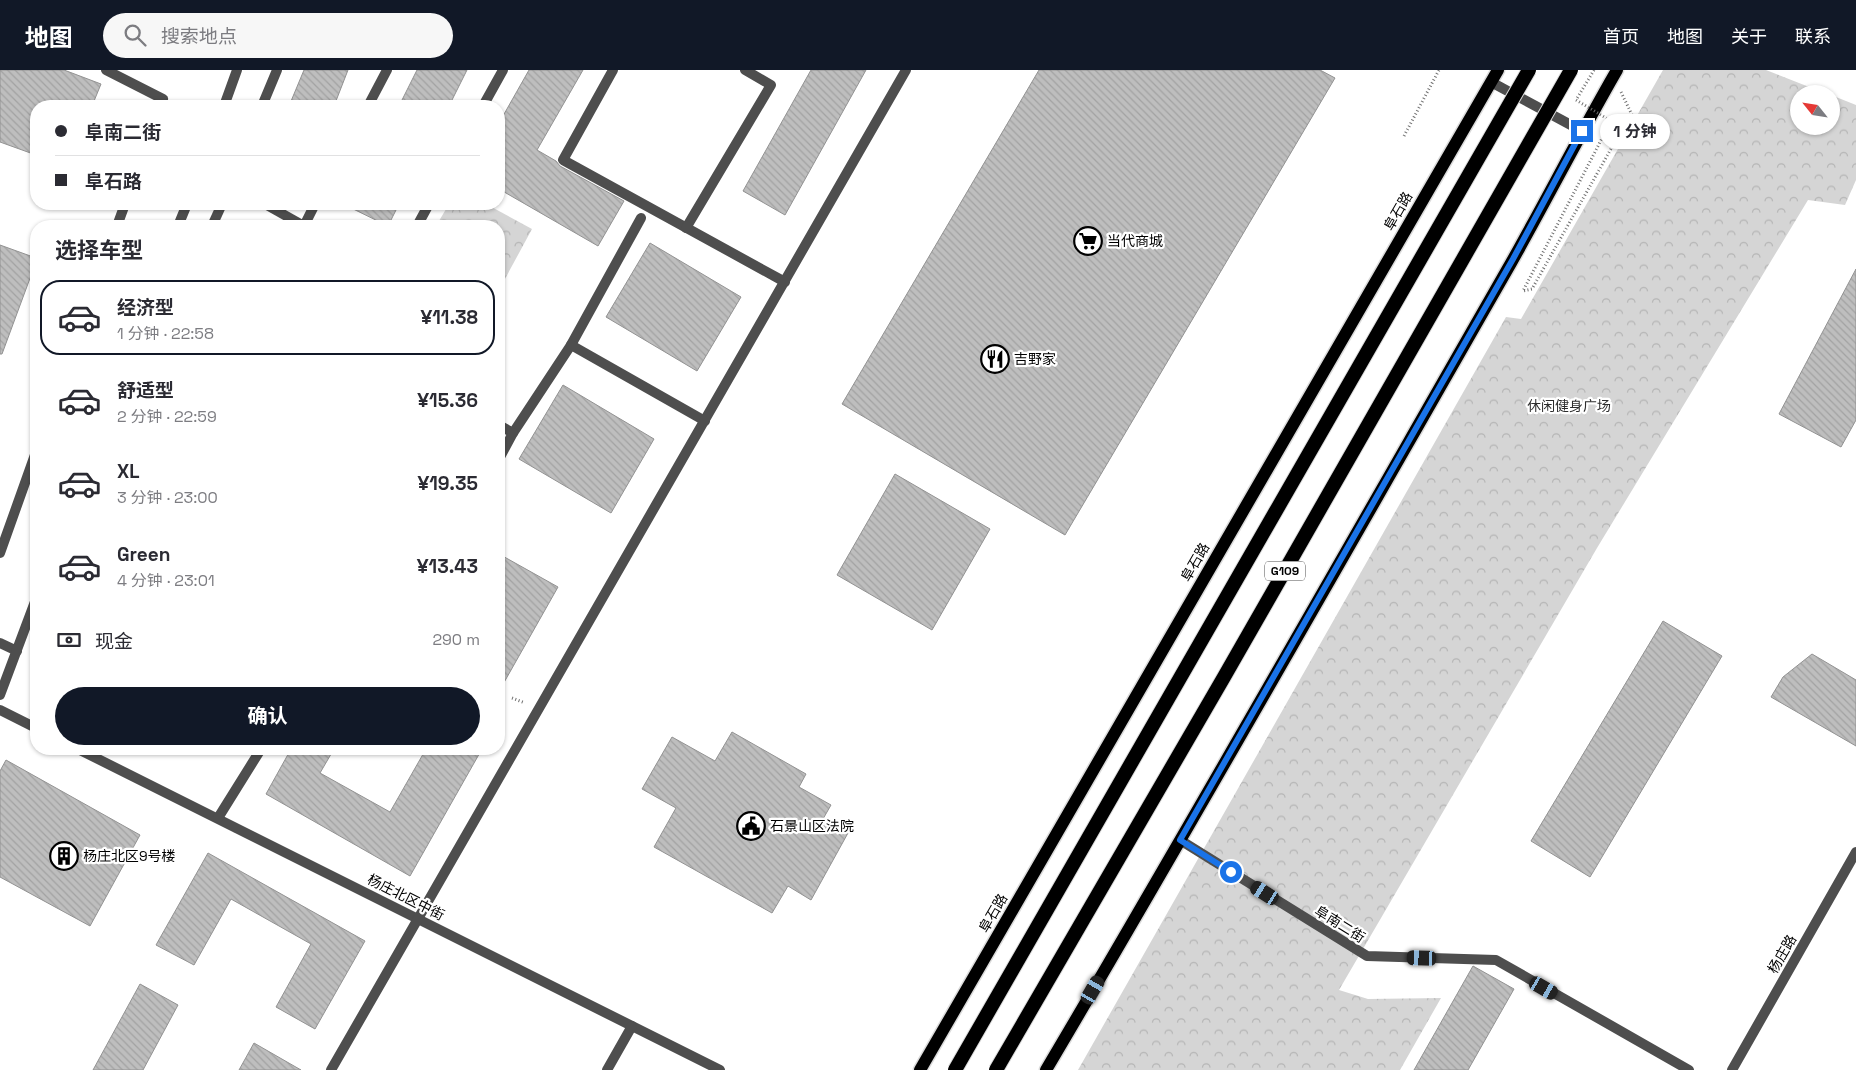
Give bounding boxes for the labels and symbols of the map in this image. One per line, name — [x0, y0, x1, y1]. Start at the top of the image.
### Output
north arrow — [1790, 85, 1840, 135]
callout: 1 分钟 — [1600, 114, 1670, 148]
route end — [1571, 120, 1593, 142]
street label: 阜石路 — [1380, 188, 1416, 234]
supermarket icon: 当代商城 — [1073, 226, 1103, 256]
place label: 当代商城 — [1107, 232, 1163, 250]
restaurant icon: 吉野家 — [980, 344, 1010, 374]
place label: 吉野家 — [1014, 350, 1056, 368]
park label: 休闲健身广场 — [1527, 397, 1611, 415]
street label: 阜石路 — [1177, 539, 1213, 585]
road number: G109 — [1265, 562, 1305, 581]
public building icon: 石景山区法院 — [736, 811, 766, 841]
place label: 石景山区法院 — [770, 817, 854, 835]
building icon: 杨庄北区9号楼 — [49, 841, 79, 871]
place label: 杨庄北区9号楼 — [83, 847, 176, 865]
route start — [1220, 861, 1242, 883]
street label: 杨庄北区中街 — [364, 870, 448, 924]
car — [1248, 879, 1281, 907]
street label: 阜石路 — [975, 890, 1011, 936]
street label: 阜南二街 — [1311, 902, 1369, 946]
street label: 杨庄路 — [1764, 931, 1800, 977]
car — [1406, 950, 1437, 966]
car — [1079, 973, 1106, 1007]
car — [1527, 974, 1560, 1002]

